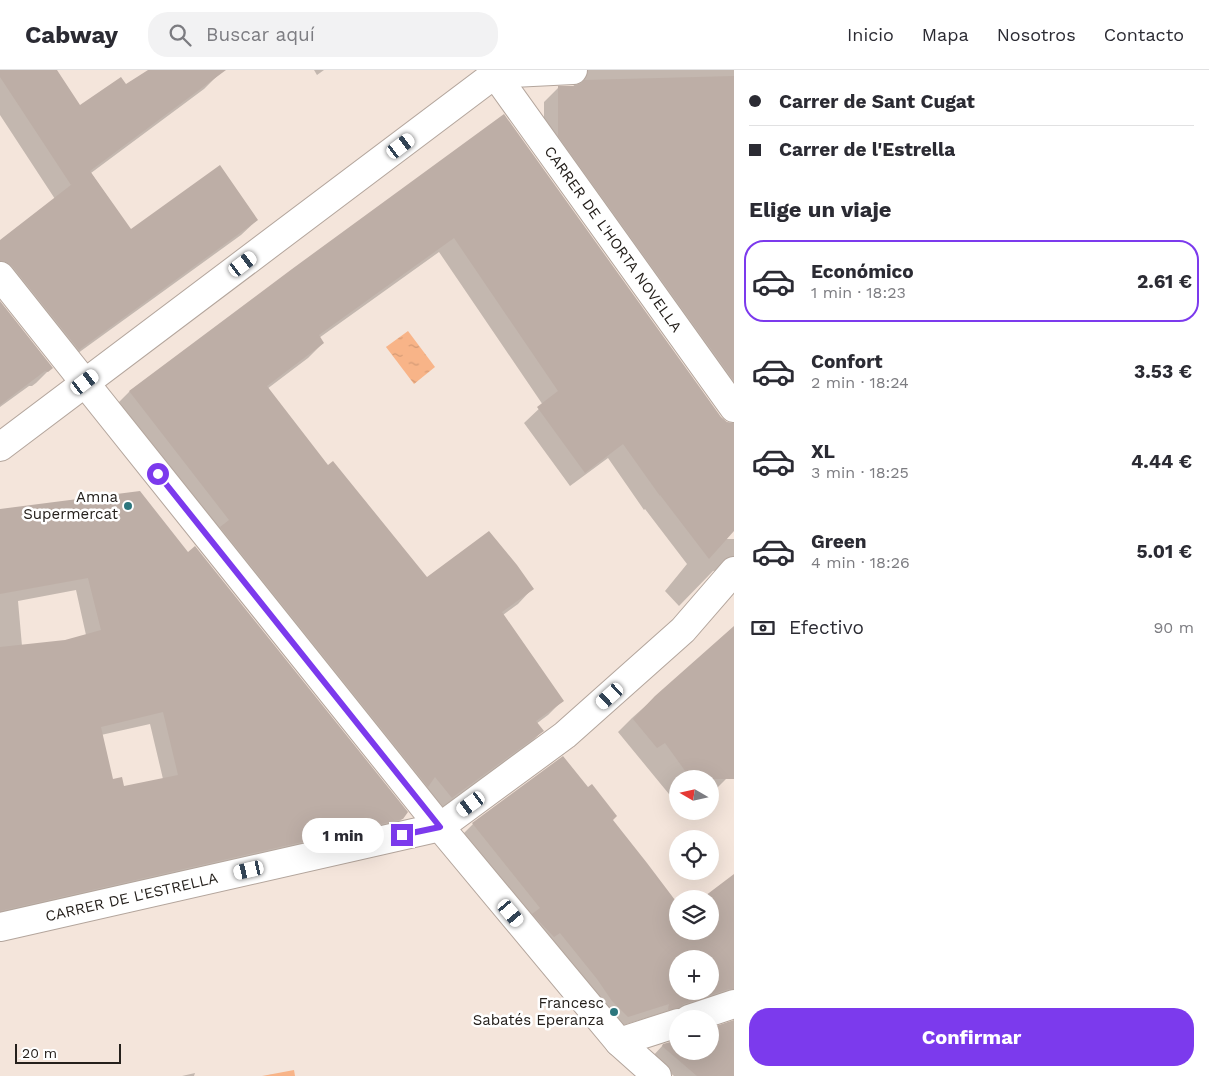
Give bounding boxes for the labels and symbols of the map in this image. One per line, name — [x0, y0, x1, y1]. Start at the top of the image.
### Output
car — [384, 131, 417, 161]
street label: CARRER DE L'HORTA NOVELLA — [540, 143, 686, 336]
car — [226, 249, 259, 279]
car — [68, 367, 101, 397]
route start — [147, 463, 169, 485]
place label: Amna Supermercat — [23, 488, 119, 523]
marker: Amna Supermercat — [122, 500, 134, 512]
car — [593, 680, 626, 712]
north arrow — [669, 770, 719, 820]
car — [454, 789, 487, 819]
callout: 1 min — [302, 818, 384, 852]
route end — [391, 824, 413, 846]
car — [232, 859, 265, 881]
street label: CARRER DE L'ESTRELLA — [44, 869, 220, 925]
car — [495, 897, 526, 929]
place label: Francesc Sabatés Eperanza — [473, 994, 605, 1029]
marker: Francesc Sabatés Eperanza — [608, 1006, 620, 1018]
scale bar — [15, 1041, 121, 1064]

